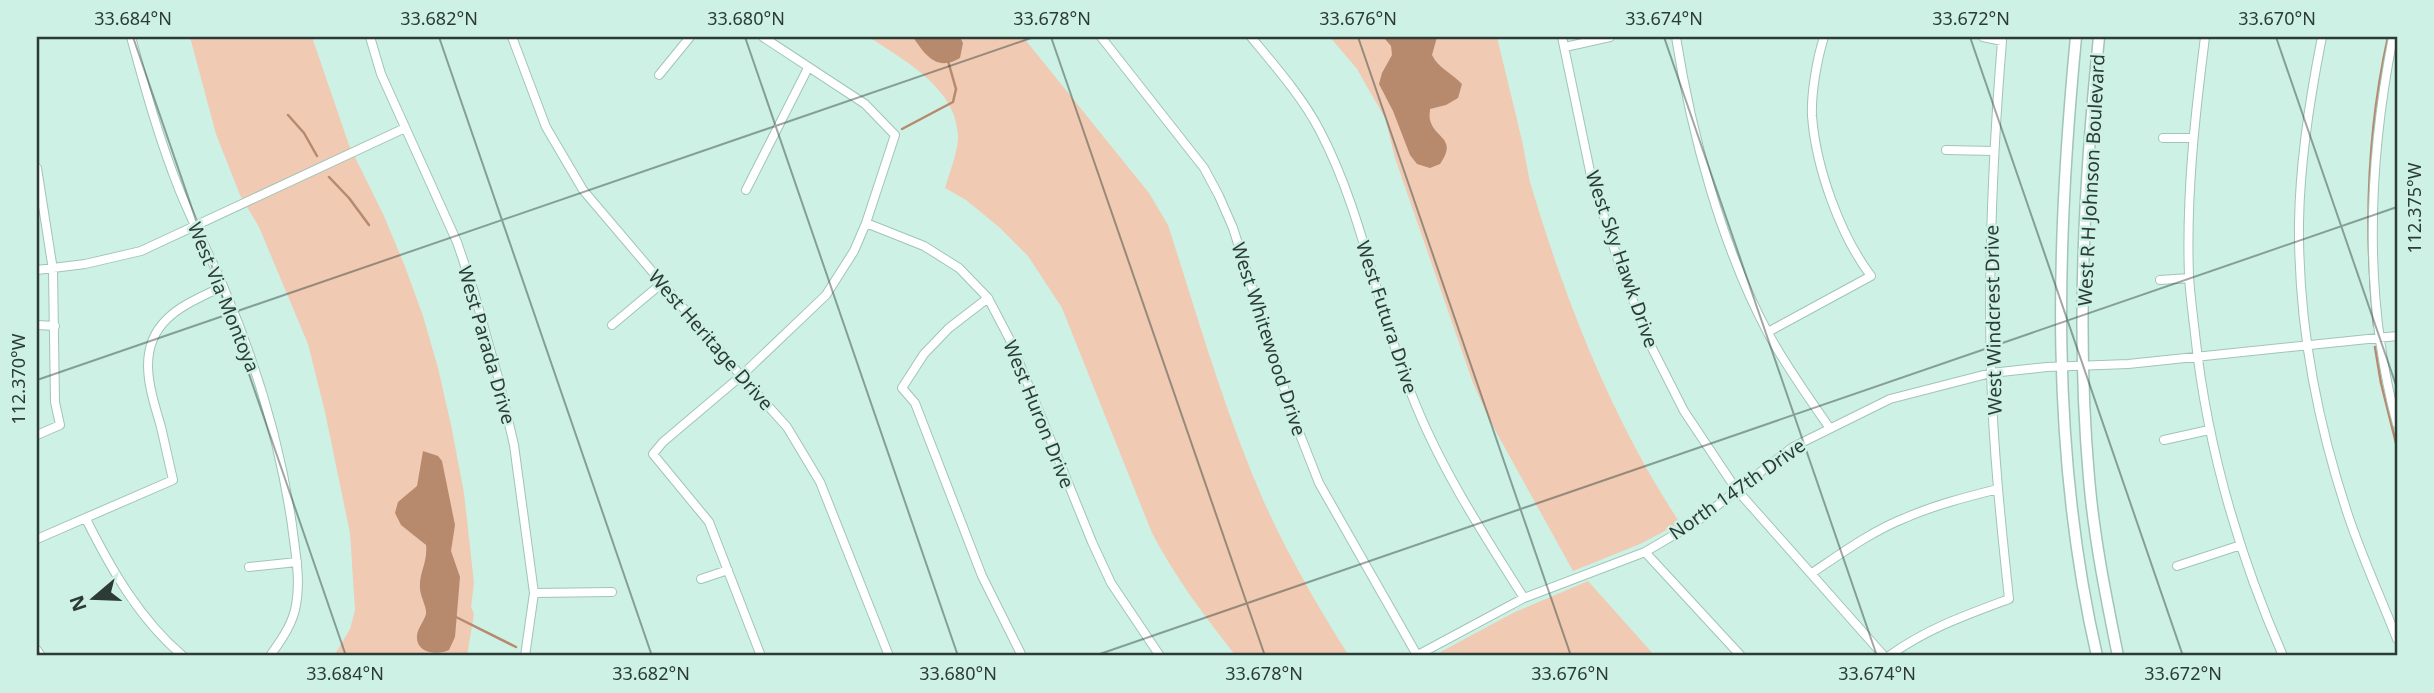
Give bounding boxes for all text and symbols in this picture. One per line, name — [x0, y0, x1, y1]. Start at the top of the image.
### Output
text: 33.684°N — [94, 6, 172, 30]
text: 33.682°N — [400, 6, 478, 30]
text: 33.680°N — [707, 6, 785, 30]
text: 33.678°N — [1013, 6, 1091, 30]
text: 33.676°N — [1319, 6, 1397, 30]
text: 33.674°N — [1625, 6, 1703, 30]
text: 33.672°N — [1932, 6, 2010, 30]
text: 33.670°N — [2238, 6, 2316, 30]
street label: West R H Johnson Boulevard — [2071, 53, 2111, 307]
text: 112.375°W — [2402, 162, 2426, 254]
street label: West Sky Hawk Drive — [1579, 167, 1665, 351]
street label: West Via Montoya — [182, 218, 266, 376]
street label: West Windcrest Drive — [1978, 225, 2008, 415]
street label: West Futura Drive — [1350, 237, 1424, 397]
street label: West Whitewood Drive — [1225, 239, 1313, 439]
street label: West Parada Drive — [452, 263, 522, 427]
street label: West Heritage Drive — [643, 264, 779, 416]
text: 112.370°W — [6, 333, 30, 425]
street label: West Huron Drive — [997, 336, 1081, 492]
street label: North 147th Drive — [1664, 432, 1810, 546]
north arrow — [60, 564, 130, 634]
text: N — [63, 592, 93, 615]
text: 33.684°N — [306, 661, 384, 685]
text: 33.682°N — [612, 661, 690, 685]
text: 33.680°N — [919, 661, 997, 685]
text: 33.678°N — [1225, 661, 1303, 685]
text: 33.676°N — [1531, 661, 1609, 685]
text: 33.674°N — [1838, 661, 1916, 685]
text: 33.672°N — [2144, 661, 2222, 685]

